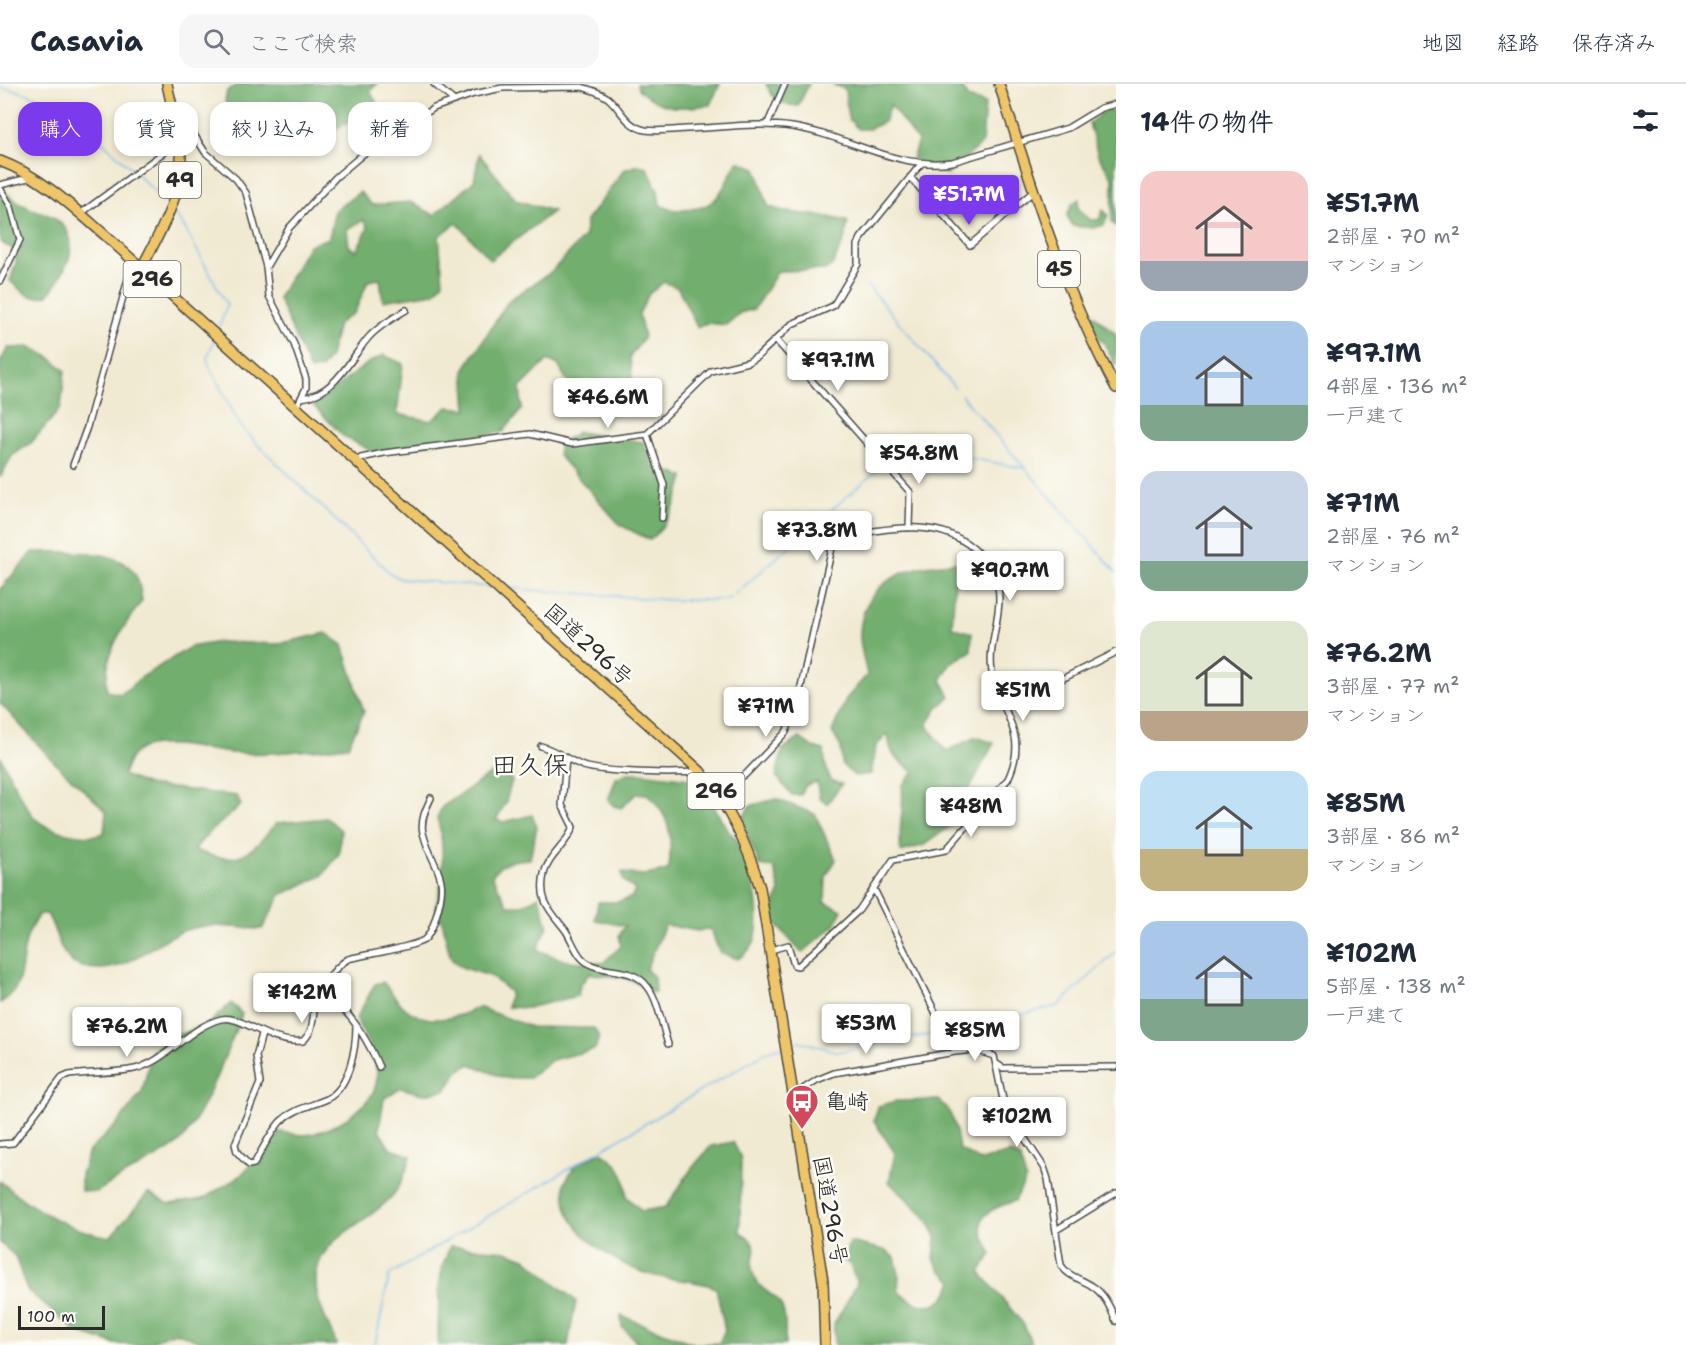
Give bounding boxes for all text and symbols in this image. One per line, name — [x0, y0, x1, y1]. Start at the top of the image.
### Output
search box — [179, 14, 599, 68]
text: Casavia — [30, 22, 143, 60]
icon: search — [200, 25, 233, 58]
text: ここで検索 — [248, 29, 358, 58]
text: 地図 — [1422, 29, 1464, 57]
text: 経路 — [1497, 29, 1539, 57]
text: 保存済み — [1572, 29, 1656, 57]
chip: 購入 — [18, 102, 102, 156]
chip: 賃貸 — [114, 102, 198, 156]
chip: 絞り込み — [210, 102, 336, 156]
chip: 新着 — [348, 102, 432, 156]
text: 14件の物件 — [1140, 104, 1274, 139]
icon: filters — [1629, 104, 1662, 137]
road number: 49 — [159, 162, 201, 198]
pin: ¥51.7M — [920, 175, 1018, 226]
text: ¥51.7M — [933, 181, 1005, 207]
text: ¥51.7M — [1326, 185, 1420, 220]
icon: home — [1188, 195, 1260, 267]
text: 2部屋 · 70 m² — [1326, 223, 1460, 249]
road number: 45 — [1038, 251, 1080, 287]
text: マンション — [1326, 252, 1425, 278]
road number: 296 — [124, 261, 180, 297]
text: ¥97.1M — [1326, 335, 1421, 370]
pin: ¥97.1M — [789, 341, 887, 392]
icon: home — [1188, 345, 1260, 417]
text: ¥97.1M — [801, 347, 875, 373]
text: 4部屋 · 136 m² — [1326, 373, 1467, 399]
pin: ¥46.6M — [559, 378, 657, 429]
text: ¥46.6M — [567, 384, 649, 410]
text: 一戸建て — [1326, 402, 1406, 428]
pin: ¥54.8M — [870, 434, 968, 485]
text: ¥54.8M — [879, 440, 959, 466]
text: ¥71M — [1326, 485, 1400, 520]
icon: home — [1188, 495, 1260, 567]
pin: ¥73.8M — [768, 511, 866, 562]
text: ¥73.8M — [777, 517, 857, 543]
text: 2部屋 · 76 m² — [1326, 523, 1460, 549]
pin: ¥90.7M — [961, 551, 1059, 602]
text: マンション — [1326, 552, 1425, 578]
text: ¥90.7M — [971, 557, 1049, 583]
street label: 国道296号 — [538, 597, 639, 692]
text: ¥76.2M — [1326, 635, 1432, 670]
icon: home — [1188, 645, 1260, 717]
pin: ¥51M — [987, 671, 1059, 722]
text: 3部屋 · 77 m² — [1326, 673, 1459, 699]
text: ¥51M — [995, 677, 1051, 703]
pin: ¥71M — [730, 687, 802, 738]
text: ¥71M — [738, 693, 794, 719]
text: マンション — [1326, 702, 1425, 728]
district label: 田久保 — [491, 747, 569, 782]
road number: 296 — [688, 773, 744, 809]
text: ¥85M — [1326, 785, 1405, 820]
pin: ¥48M — [935, 787, 1007, 838]
text: ¥48M — [940, 793, 1002, 819]
icon: home — [1188, 795, 1260, 867]
text: 3部屋 · 86 m² — [1326, 823, 1460, 849]
text: マンション — [1326, 852, 1425, 878]
text: ¥102M — [1326, 935, 1417, 970]
icon: home — [1188, 945, 1260, 1017]
pin: ¥142M — [260, 973, 344, 1024]
text: 5部屋 · 138 m² — [1326, 973, 1466, 999]
text: ¥142M — [267, 979, 337, 1005]
text: 一戸建て — [1326, 1002, 1406, 1028]
pin: ¥53M — [830, 1004, 902, 1055]
pin: ¥76.2M — [78, 1007, 176, 1058]
text: ¥53M — [836, 1010, 896, 1036]
pin: ¥85M — [939, 1011, 1011, 1062]
text: ¥76.2M — [86, 1013, 168, 1039]
text: ¥85M — [944, 1017, 1006, 1043]
bus stop icon: 亀崎 — [784, 1083, 820, 1130]
place label: 亀崎 — [825, 1087, 869, 1116]
pin: ¥102M — [975, 1097, 1059, 1148]
text: ¥102M — [982, 1103, 1052, 1129]
street label: 国道296号 — [807, 1153, 854, 1267]
scale bar — [18, 1303, 105, 1330]
text: 100 m — [27, 1306, 75, 1327]

